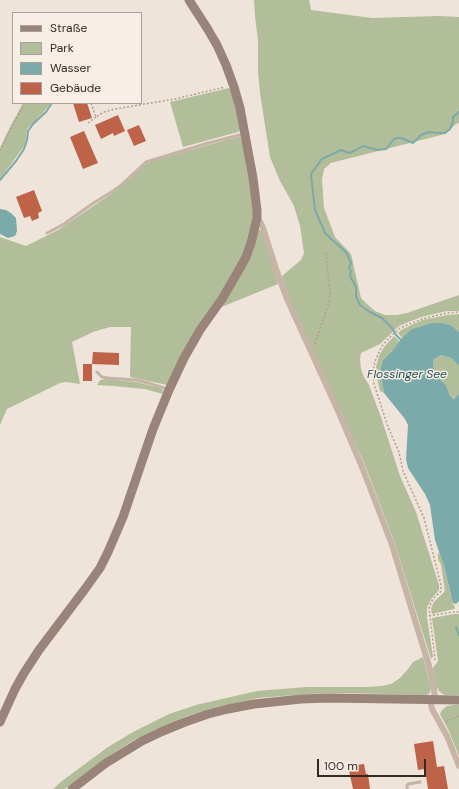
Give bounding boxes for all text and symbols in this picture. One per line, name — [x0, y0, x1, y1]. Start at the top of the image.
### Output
legend — [12, 12, 142, 104]
text: Straße — [50, 20, 87, 36]
text: Park — [50, 40, 74, 56]
text: Wasser — [50, 60, 91, 76]
text: Gebäude — [50, 80, 101, 96]
water label: Flossinger See — [367, 368, 447, 382]
scale bar — [319, 751, 428, 777]
text: 100 m — [324, 758, 358, 774]

